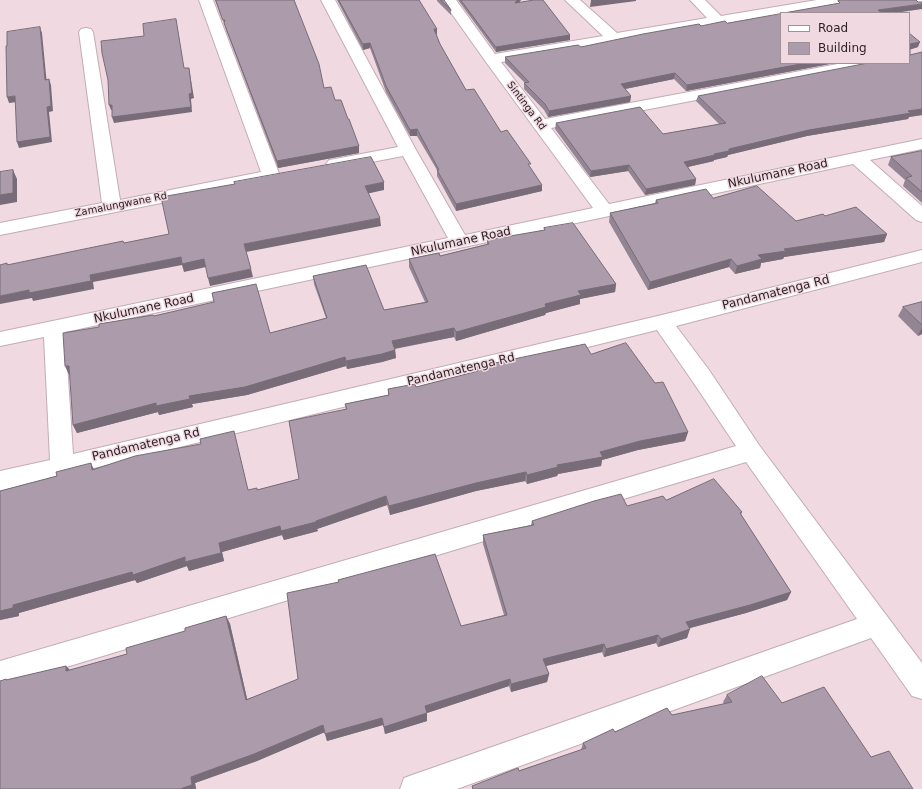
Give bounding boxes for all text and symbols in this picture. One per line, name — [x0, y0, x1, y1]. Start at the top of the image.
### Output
legend — [780, 12, 910, 64]
text: Road — [818, 21, 848, 35]
text: Building — [818, 41, 867, 55]
street label: Sintinga Rd — [504, 79, 548, 133]
street label: Nkulumane Road — [727, 156, 829, 192]
street label: Zamalungwane Rd — [74, 190, 168, 220]
street label: Nkulumane Road — [410, 224, 512, 260]
street label: Pandamatenga Rd — [721, 273, 831, 313]
street label: Nkulumane Road — [93, 291, 195, 327]
street label: Pandamatenga Rd — [406, 351, 516, 389]
street label: Pandamatenga Rd — [91, 426, 201, 464]

